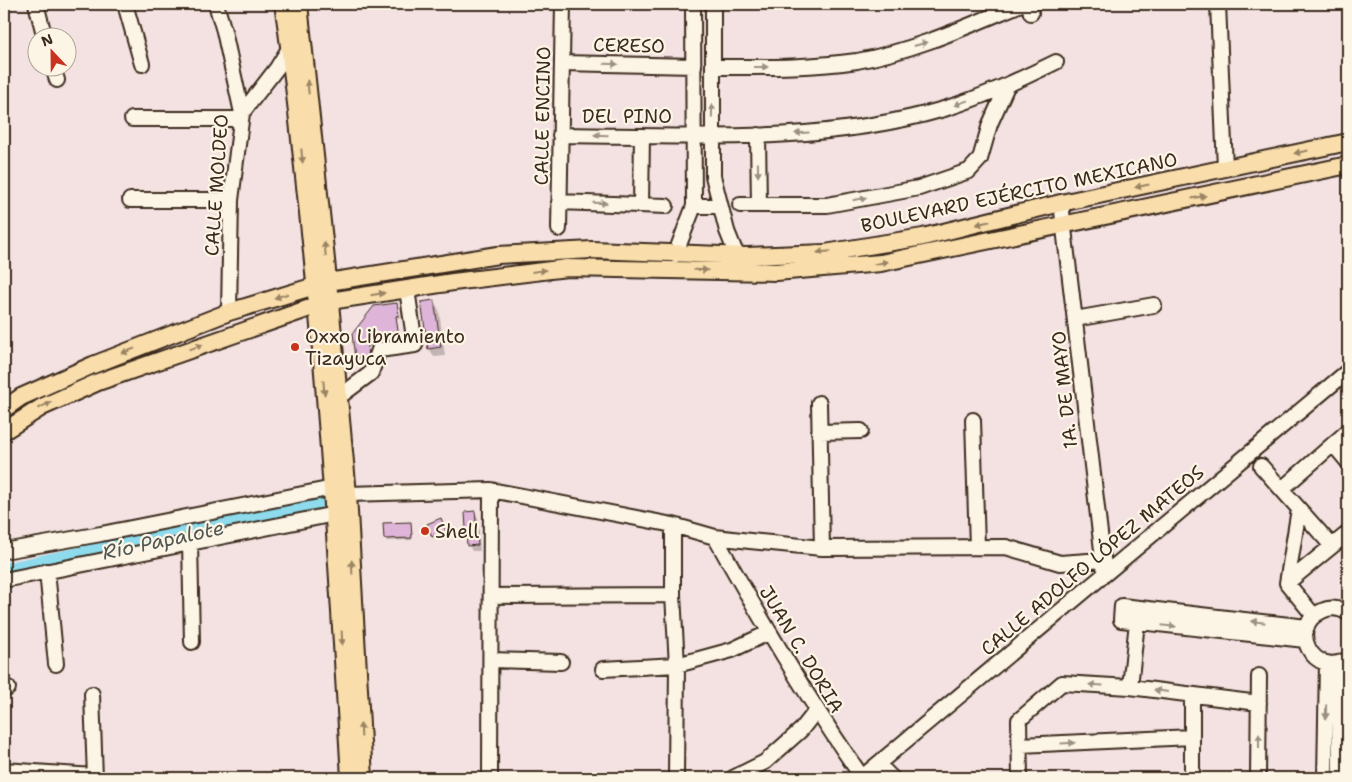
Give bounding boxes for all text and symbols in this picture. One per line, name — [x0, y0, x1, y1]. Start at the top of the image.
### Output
north arrow — [28, 28, 78, 78]
text: N — [39, 30, 56, 50]
street label: CERESO — [593, 32, 665, 59]
one-way arrow — [914, 40, 929, 48]
street label: CALLE ENCINO — [529, 46, 556, 186]
one-way arrow — [603, 60, 619, 68]
one-way arrow — [754, 63, 770, 71]
one-way arrow — [304, 79, 312, 95]
one-way arrow — [953, 99, 968, 107]
one-way arrow — [708, 103, 716, 119]
street label: DEL PINO — [582, 104, 672, 129]
street label: CALLE MOLDEO — [199, 113, 234, 257]
one-way arrow — [794, 130, 810, 138]
one-way arrow — [593, 131, 609, 139]
street label: BOULEVARD EJÉRCITO MEXICANO — [858, 146, 1180, 238]
one-way arrow — [1293, 148, 1308, 156]
one-way arrow — [298, 149, 306, 165]
one-way arrow — [755, 163, 763, 179]
one-way arrow — [1134, 182, 1149, 190]
one-way arrow — [1191, 192, 1207, 200]
one-way arrow — [852, 194, 868, 202]
one-way arrow — [592, 200, 608, 208]
one-way arrow — [976, 219, 991, 227]
one-way arrow — [321, 240, 329, 256]
one-way arrow — [815, 249, 831, 257]
one-way arrow — [873, 259, 889, 267]
one-way arrow — [693, 266, 709, 274]
one-way arrow — [531, 267, 547, 275]
one-way arrow — [370, 289, 386, 297]
one-way arrow — [273, 292, 288, 300]
place label: Oxxo Libramiento Tizayuca — [305, 324, 465, 371]
street label: 1A. DE MAYO — [1046, 330, 1083, 450]
marker: Oxxo Libramiento Tizayuca — [289, 341, 301, 353]
one-way arrow — [189, 343, 204, 351]
one-way arrow — [121, 348, 136, 355]
one-way arrow — [320, 380, 328, 396]
one-way arrow — [38, 401, 52, 410]
street label: CALLE ADOLFO LÓPEZ MATEOS — [975, 459, 1209, 661]
water label: Río Papalote — [100, 514, 226, 566]
place label: Shell — [435, 519, 479, 544]
marker: Shell — [419, 525, 431, 537]
one-way arrow — [347, 559, 355, 575]
street label: JUAN C. DORIA — [754, 581, 850, 718]
one-way arrow — [1250, 618, 1266, 626]
one-way arrow — [1161, 622, 1177, 630]
one-way arrow — [339, 630, 347, 646]
one-way arrow — [1088, 681, 1104, 689]
one-way arrow — [1153, 687, 1169, 695]
one-way arrow — [1322, 704, 1330, 720]
one-way arrow — [357, 721, 365, 737]
one-way arrow — [1255, 733, 1263, 749]
one-way arrow — [1060, 739, 1076, 747]

